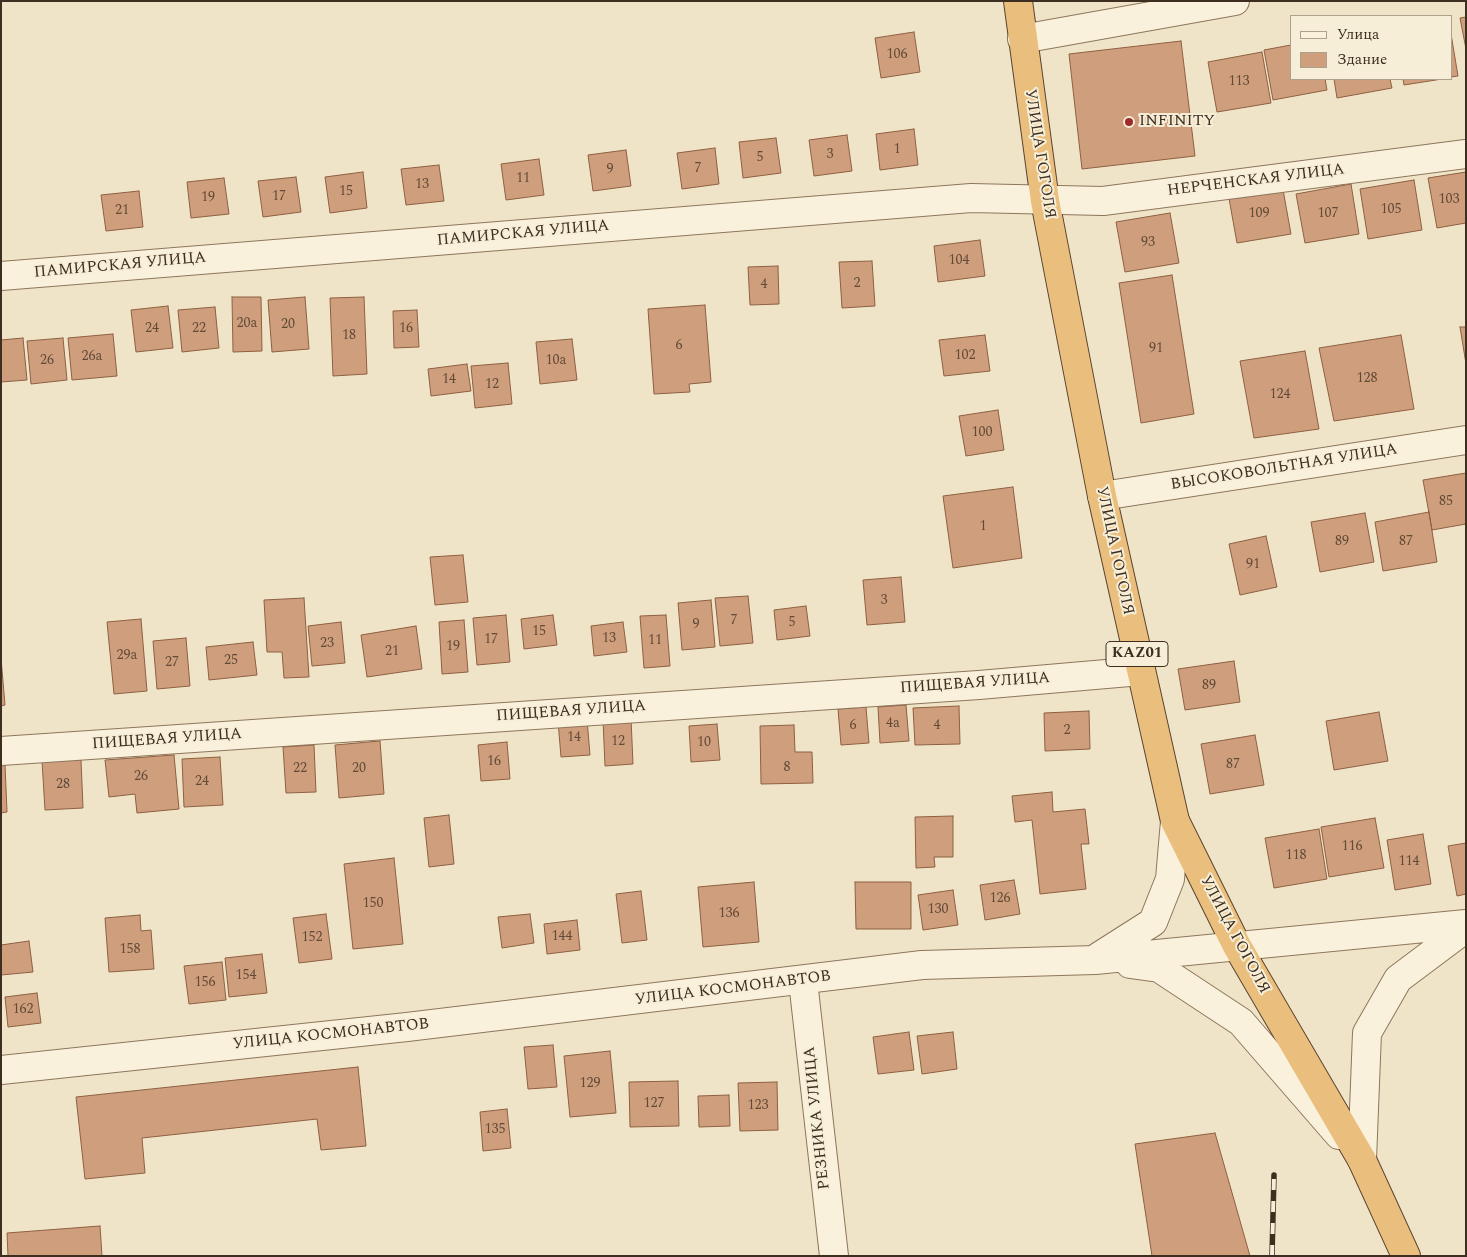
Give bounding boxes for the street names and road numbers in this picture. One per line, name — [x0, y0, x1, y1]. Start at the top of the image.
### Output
street label: УЛИЦА ГОГОЛЯ — [1019, 88, 1059, 220]
street label: НЕРЧЕНСКАЯ УЛИЦА — [1166, 161, 1346, 201]
street label: ПАМИРСКАЯ УЛИЦА — [436, 217, 610, 251]
street label: ПАМИРСКАЯ УЛИЦА — [33, 249, 207, 283]
street label: ВЫСОКОВОЛЬТНАЯ УЛИЦА — [1169, 441, 1399, 495]
street label: УЛИЦА ГОГОЛЯ — [1091, 485, 1137, 617]
road number: KАZ01 — [1106, 642, 1168, 666]
street label: ПИЩЕВАЯ УЛИЦА — [899, 669, 1051, 699]
street label: ПИЩЕВАЯ УЛИЦА — [495, 697, 647, 727]
street label: ПИЩЕВАЯ УЛИЦА — [91, 725, 243, 755]
street label: УЛИЦА ГОГОЛЯ — [1195, 873, 1273, 997]
street label: УЛИЦА КОСМОНАВТОВ — [634, 967, 832, 1011]
street label: УЛИЦА КОСМОНАВТОВ — [232, 1015, 430, 1055]
street label: РЕЗНИКА УЛИЦА — [801, 1045, 835, 1191]

